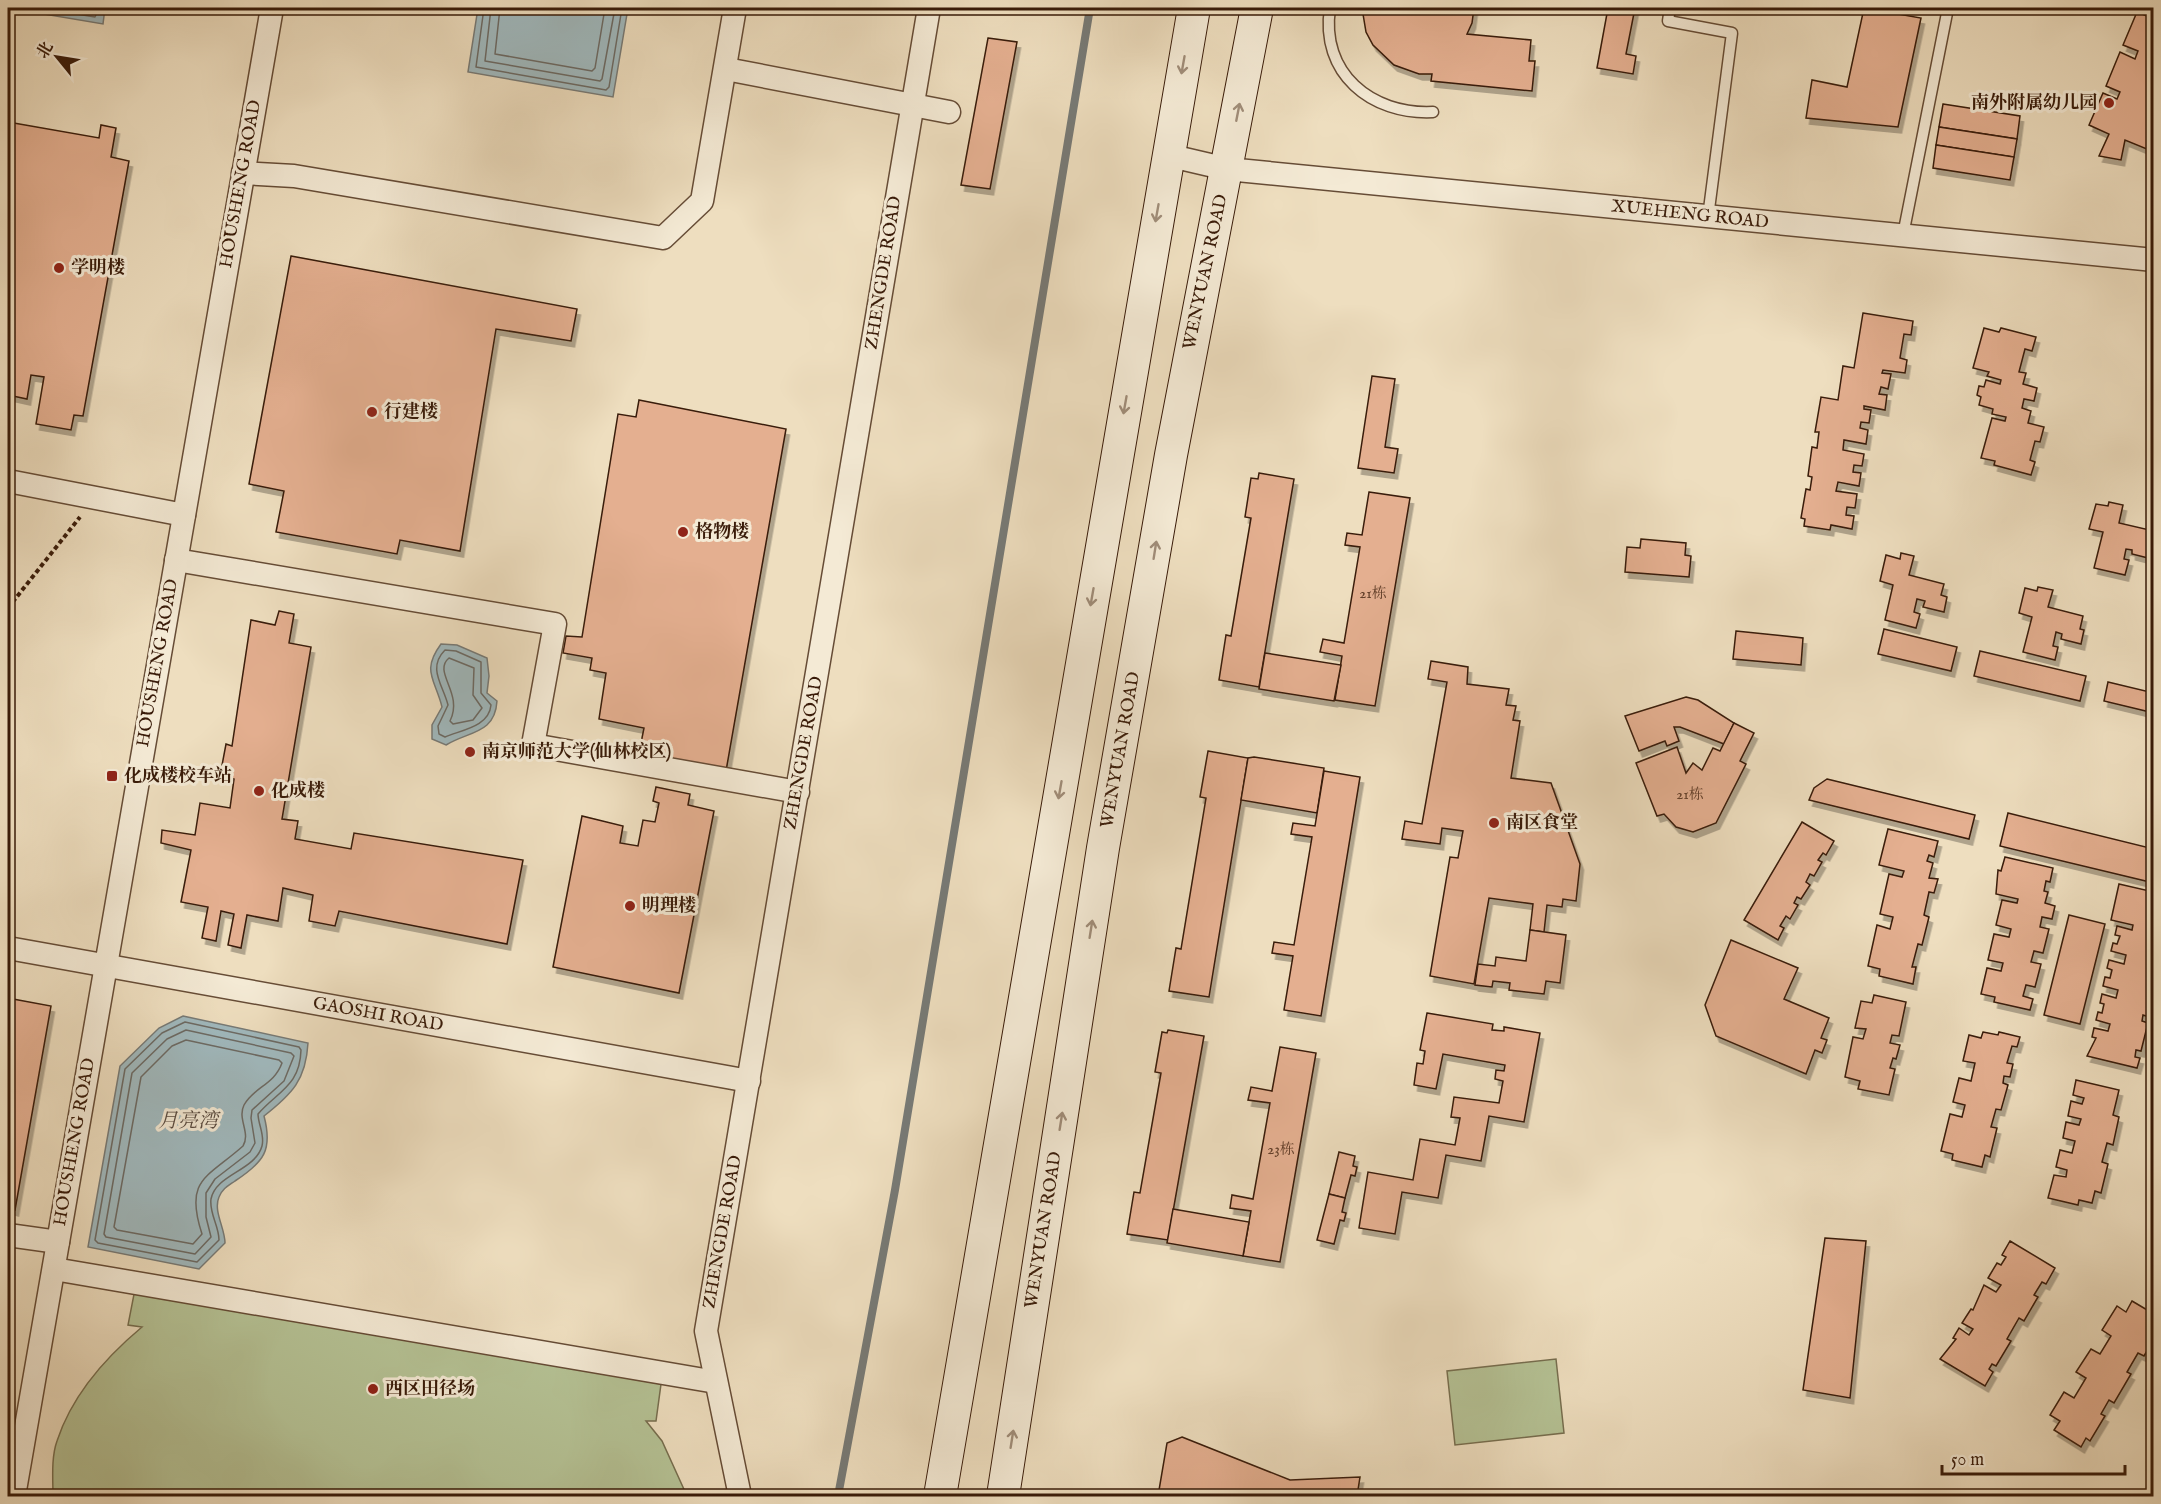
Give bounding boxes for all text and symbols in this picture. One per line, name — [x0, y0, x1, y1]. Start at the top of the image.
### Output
north arrow — [27, 27, 87, 87]
text: 北 — [33, 39, 58, 62]
one-way arrow — [1177, 55, 1188, 74]
place label: 南外附属幼儿园 — [1971, 92, 2097, 115]
marker: 南外附属幼儿园 — [2102, 96, 2116, 110]
street label: HOUSHENG ROAD — [215, 98, 267, 270]
one-way arrow — [1233, 102, 1244, 122]
street label: WENYUAN ROAD — [1178, 192, 1234, 352]
street label: ZHENGDE ROAD — [861, 195, 907, 351]
street label: XUEHENG ROAD — [1610, 195, 1770, 235]
one-way arrow — [1152, 203, 1163, 222]
place label: 学明楼 — [71, 257, 125, 280]
marker: 学明楼 — [52, 261, 66, 275]
one-way arrow — [1119, 395, 1130, 415]
place label: 行建楼 — [384, 401, 438, 424]
marker: 行建楼 — [365, 405, 379, 419]
place label: 格物楼 — [695, 521, 749, 544]
marker: 格物楼 — [676, 525, 690, 539]
one-way arrow — [1150, 541, 1161, 561]
street label: HOUSHENG ROAD — [132, 577, 184, 749]
house number: 21栋 — [1359, 584, 1387, 603]
one-way arrow — [1087, 587, 1098, 607]
street label: WENYUAN ROAD — [1096, 670, 1146, 830]
street label: ZHENGDE ROAD — [779, 675, 829, 831]
place label: 南京师范大学(仙林校区) — [482, 741, 671, 764]
marker: 南京师范大学(仙林校区) — [463, 745, 477, 759]
place label: 化成楼校车站 — [124, 765, 232, 788]
marker: 化成楼校车站 — [105, 769, 119, 783]
one-way arrow — [1054, 779, 1065, 799]
place label: 化成楼 — [271, 780, 325, 803]
marker: 化成楼 — [252, 784, 266, 798]
house number: 21栋 — [1676, 785, 1704, 804]
place label: 南区食堂 — [1506, 812, 1578, 835]
marker: 南区食堂 — [1487, 816, 1501, 830]
place label: 明理楼 — [642, 895, 696, 918]
marker: 明理楼 — [623, 899, 637, 913]
one-way arrow — [1086, 919, 1097, 939]
street label: GAOSHI ROAD — [311, 992, 445, 1038]
street label: HOUSHENG ROAD — [49, 1056, 101, 1228]
water label: 月亮湾 — [158, 1109, 221, 1134]
one-way arrow — [1056, 1112, 1067, 1132]
house number: 23栋 — [1267, 1140, 1295, 1159]
street label: WENYUAN ROAD — [1020, 1150, 1068, 1310]
street label: ZHENGDE ROAD — [698, 1154, 748, 1310]
place label: 西区田径场 — [385, 1378, 475, 1401]
marker: 西区田径场 — [366, 1382, 380, 1396]
one-way arrow — [1006, 1429, 1017, 1449]
scale bar — [1942, 1438, 2125, 1476]
text: 50 m — [1951, 1449, 1984, 1472]

